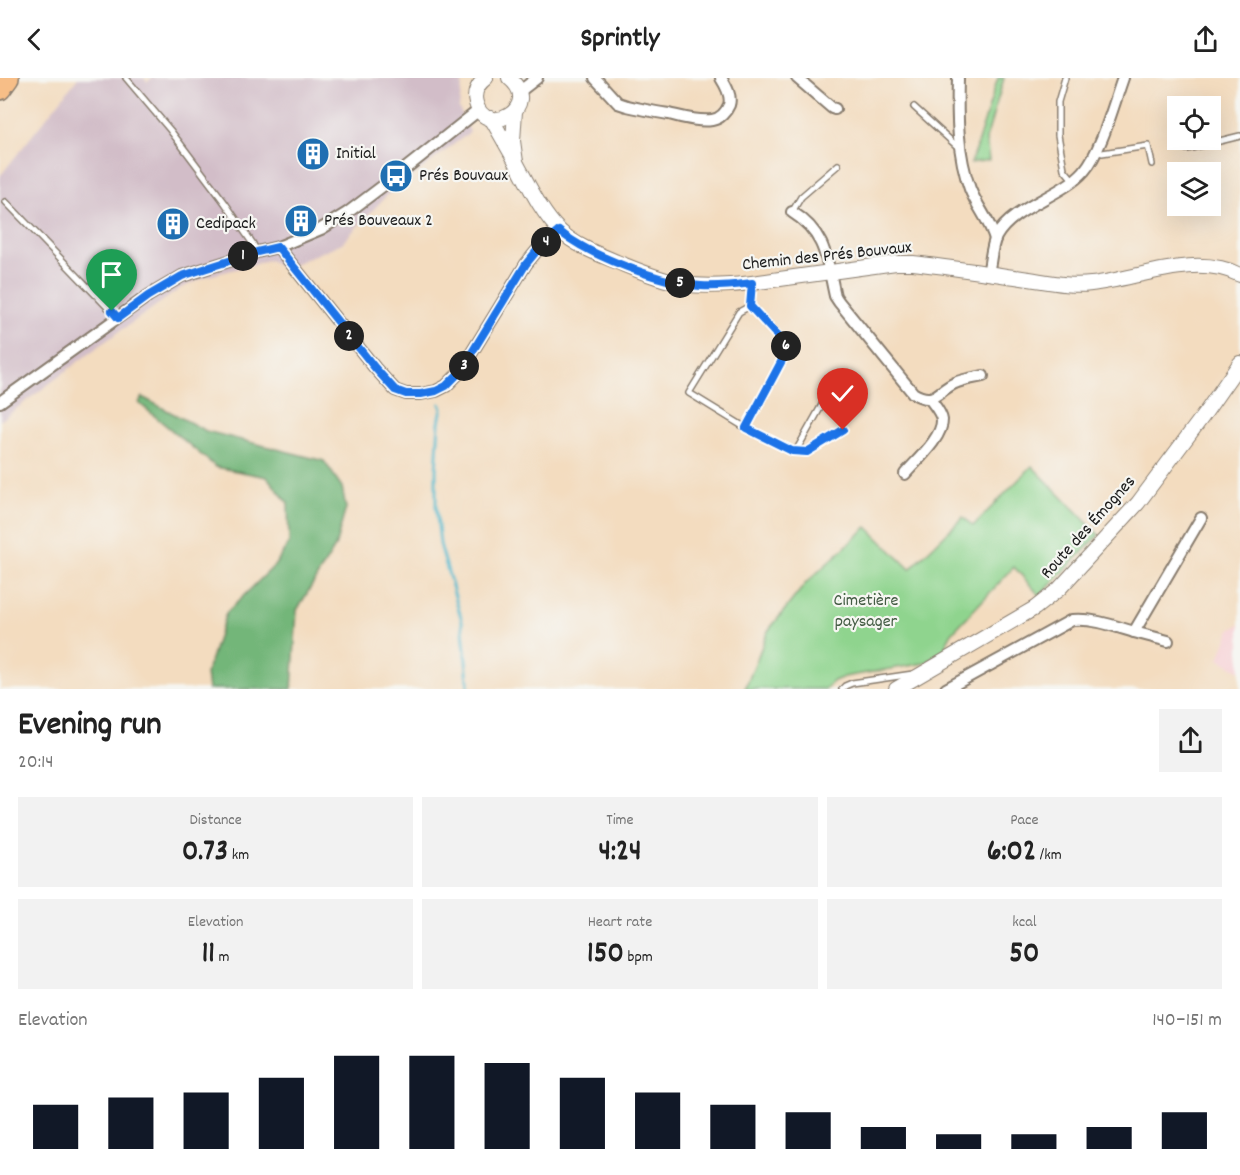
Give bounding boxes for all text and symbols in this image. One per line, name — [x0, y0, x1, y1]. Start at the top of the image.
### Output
text: Sprintly — [580, 20, 660, 59]
icon: back — [18, 23, 51, 56]
icon: share — [1189, 23, 1222, 56]
map controls — [1167, 96, 1221, 216]
button: locate — [1167, 96, 1221, 150]
building icon: Initial — [295, 136, 331, 172]
place label: Initial — [336, 142, 377, 167]
bus stop icon: Prés Bouvaux — [378, 158, 414, 194]
button: layers — [1167, 162, 1221, 216]
place label: Prés Bouvaux — [419, 164, 508, 189]
building icon: Prés Bouveaux 2 — [283, 203, 319, 239]
building icon: Cedipack — [155, 206, 191, 242]
place label: Prés Bouveaux 2 — [324, 209, 433, 234]
place label: Cedipack — [196, 212, 256, 237]
pin: 4 — [531, 227, 561, 257]
text: 4 — [543, 230, 549, 253]
street label: Chemin des Prés Bouvaux — [741, 236, 913, 278]
pin: 1 — [228, 241, 258, 271]
text: 1 — [241, 244, 245, 267]
pin — [86, 249, 137, 311]
icon: arrive — [95, 258, 128, 291]
pin: 5 — [665, 268, 695, 298]
text: 5 — [676, 271, 684, 294]
pin: 2 — [334, 321, 364, 351]
text: 2 — [346, 324, 353, 347]
pin: 6 — [771, 331, 801, 361]
text: 6 — [782, 334, 790, 357]
pin: 3 — [449, 351, 479, 381]
text: 3 — [460, 354, 468, 377]
pin — [817, 368, 868, 430]
icon: check — [826, 377, 859, 410]
street label: Route des Émognes — [1036, 471, 1142, 585]
park label: Cimetière paysager — [834, 589, 898, 635]
text: Evening run — [18, 703, 162, 750]
button: share — [1159, 709, 1222, 772]
text: 20:14 — [18, 749, 54, 777]
text: Distance — [190, 809, 242, 832]
text: Time — [606, 809, 634, 832]
text: Pace — [1010, 809, 1038, 832]
text: 0.73 — [182, 832, 228, 875]
text: 4:24 — [598, 832, 641, 875]
text: 6:02 — [987, 832, 1036, 875]
text: km — [228, 844, 249, 867]
text: /km — [1036, 844, 1062, 867]
text: Elevation — [188, 911, 243, 934]
text: Heart rate — [588, 911, 652, 934]
text: kcal — [1012, 911, 1036, 934]
text: 11 — [202, 934, 215, 977]
text: 150 — [587, 934, 624, 977]
text: 50 — [1009, 934, 1039, 977]
text: m — [215, 946, 230, 969]
text: bpm — [624, 946, 653, 969]
text: Elevation — [18, 1007, 88, 1035]
text: 140–151 m — [1152, 1007, 1222, 1035]

